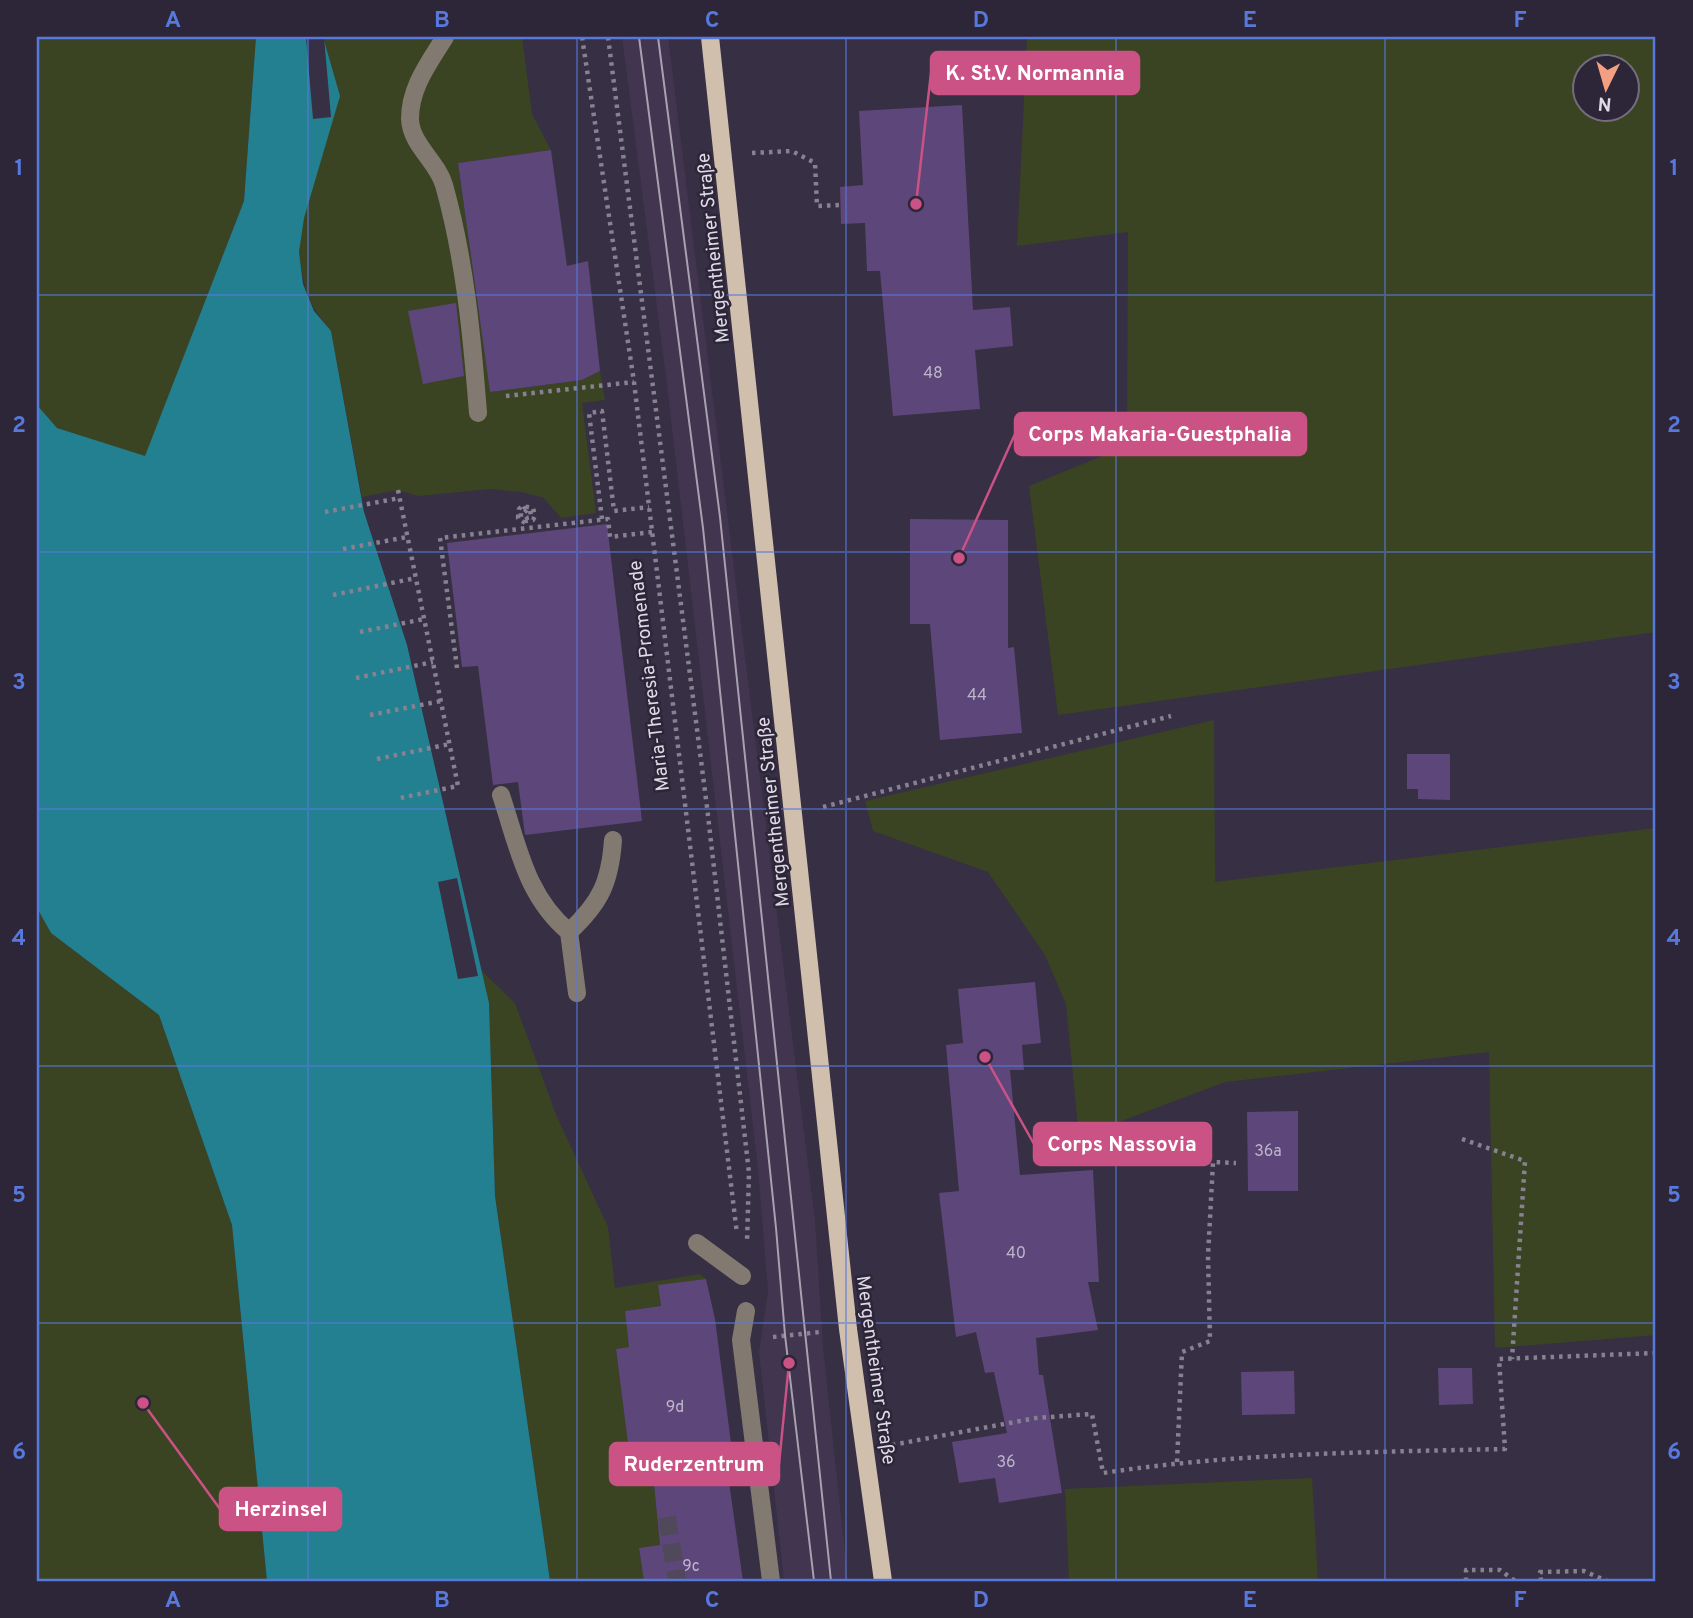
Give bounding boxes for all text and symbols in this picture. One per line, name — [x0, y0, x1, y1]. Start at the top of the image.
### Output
text: A — [165, 7, 181, 36]
text: B — [434, 7, 450, 36]
text: C — [705, 7, 719, 36]
text: D — [973, 7, 989, 36]
text: E — [1243, 7, 1257, 36]
text: F — [1513, 7, 1527, 36]
callout: K. St.V. Normannia — [931, 52, 1139, 94]
north arrow — [1570, 52, 1640, 122]
text: K. St.V. Normannia — [945, 61, 1125, 88]
text: N — [1597, 90, 1613, 115]
street label: Mergentheimer Straße — [692, 152, 736, 344]
text: 1 — [14, 155, 24, 184]
text: 1 — [1669, 155, 1679, 184]
house number: 48 — [923, 364, 943, 384]
text: 2 — [12, 412, 26, 441]
text: 2 — [1667, 412, 1681, 441]
callout: Corps Makaria-Guestphalia — [1015, 413, 1306, 455]
text: Corps Makaria-Guestphalia — [1028, 422, 1292, 449]
street label: Maria-Theresia-Promenade — [624, 559, 676, 793]
text: 3 — [12, 669, 26, 698]
text: 3 — [1667, 669, 1681, 698]
house number: 44 — [967, 686, 987, 706]
street label: Mergentheimer Straße — [752, 716, 796, 908]
text: 4 — [12, 925, 26, 954]
text: 4 — [1667, 925, 1681, 954]
callout: Corps Nassovia — [1034, 1123, 1211, 1165]
text: Corps Nassovia — [1047, 1132, 1197, 1159]
house number: 36a — [1254, 1142, 1282, 1162]
text: 5 — [12, 1182, 26, 1211]
text: 5 — [1667, 1182, 1681, 1211]
house number: 40 — [1006, 1244, 1026, 1264]
street label: Mergentheimer Straße — [850, 1274, 900, 1466]
house number: 9d — [666, 1398, 684, 1418]
text: 6 — [12, 1439, 26, 1468]
text: 6 — [1667, 1439, 1681, 1468]
callout: Ruderzentrum — [610, 1443, 779, 1485]
text: Ruderzentrum — [624, 1452, 764, 1479]
house number: 36 — [996, 1453, 1016, 1473]
callout: Herzinsel — [220, 1488, 341, 1530]
text: Herzinsel — [234, 1497, 328, 1524]
house number: 9c — [682, 1557, 700, 1577]
text: A — [165, 1587, 181, 1616]
text: B — [434, 1587, 450, 1616]
text: C — [705, 1587, 719, 1616]
text: D — [973, 1587, 989, 1616]
text: E — [1243, 1587, 1257, 1616]
text: F — [1513, 1587, 1527, 1616]

